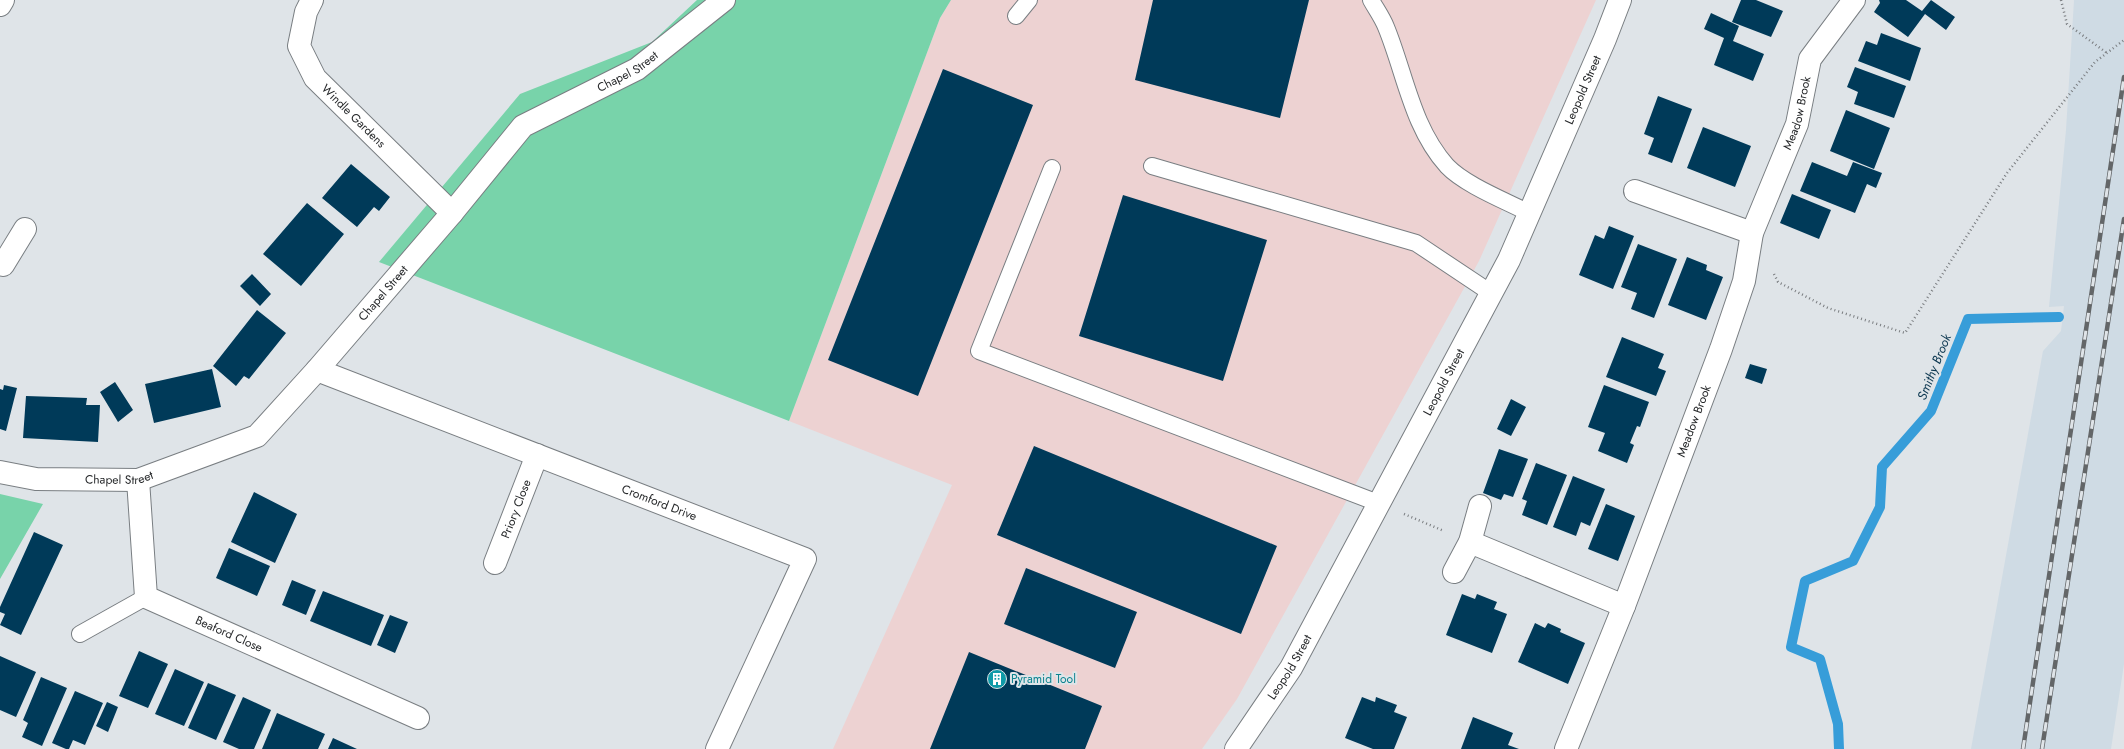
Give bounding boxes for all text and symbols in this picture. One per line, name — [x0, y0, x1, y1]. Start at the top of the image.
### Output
street label: Chapel Street — [594, 47, 662, 97]
street label: Leopold Street — [1560, 52, 1606, 127]
street label: Meadow Brook — [1778, 74, 1815, 153]
street label: Windle Gardens — [317, 80, 390, 152]
street label: Chapel Street — [354, 261, 412, 325]
water label: Smithy Brook — [1912, 331, 1956, 403]
street label: Leopold Street — [1418, 345, 1469, 419]
street label: Meadow Brook — [1672, 382, 1716, 460]
street label: Chapel Street — [85, 466, 156, 489]
street label: Priory Close — [496, 477, 536, 541]
street label: Cromford Drive — [619, 480, 700, 525]
street label: Beaford Close — [192, 611, 265, 657]
street label: Leopold Street — [1263, 631, 1316, 703]
building icon: Pyramid Tool — [986, 668, 1008, 690]
place label: Pyramid Tool — [1011, 670, 1076, 688]

